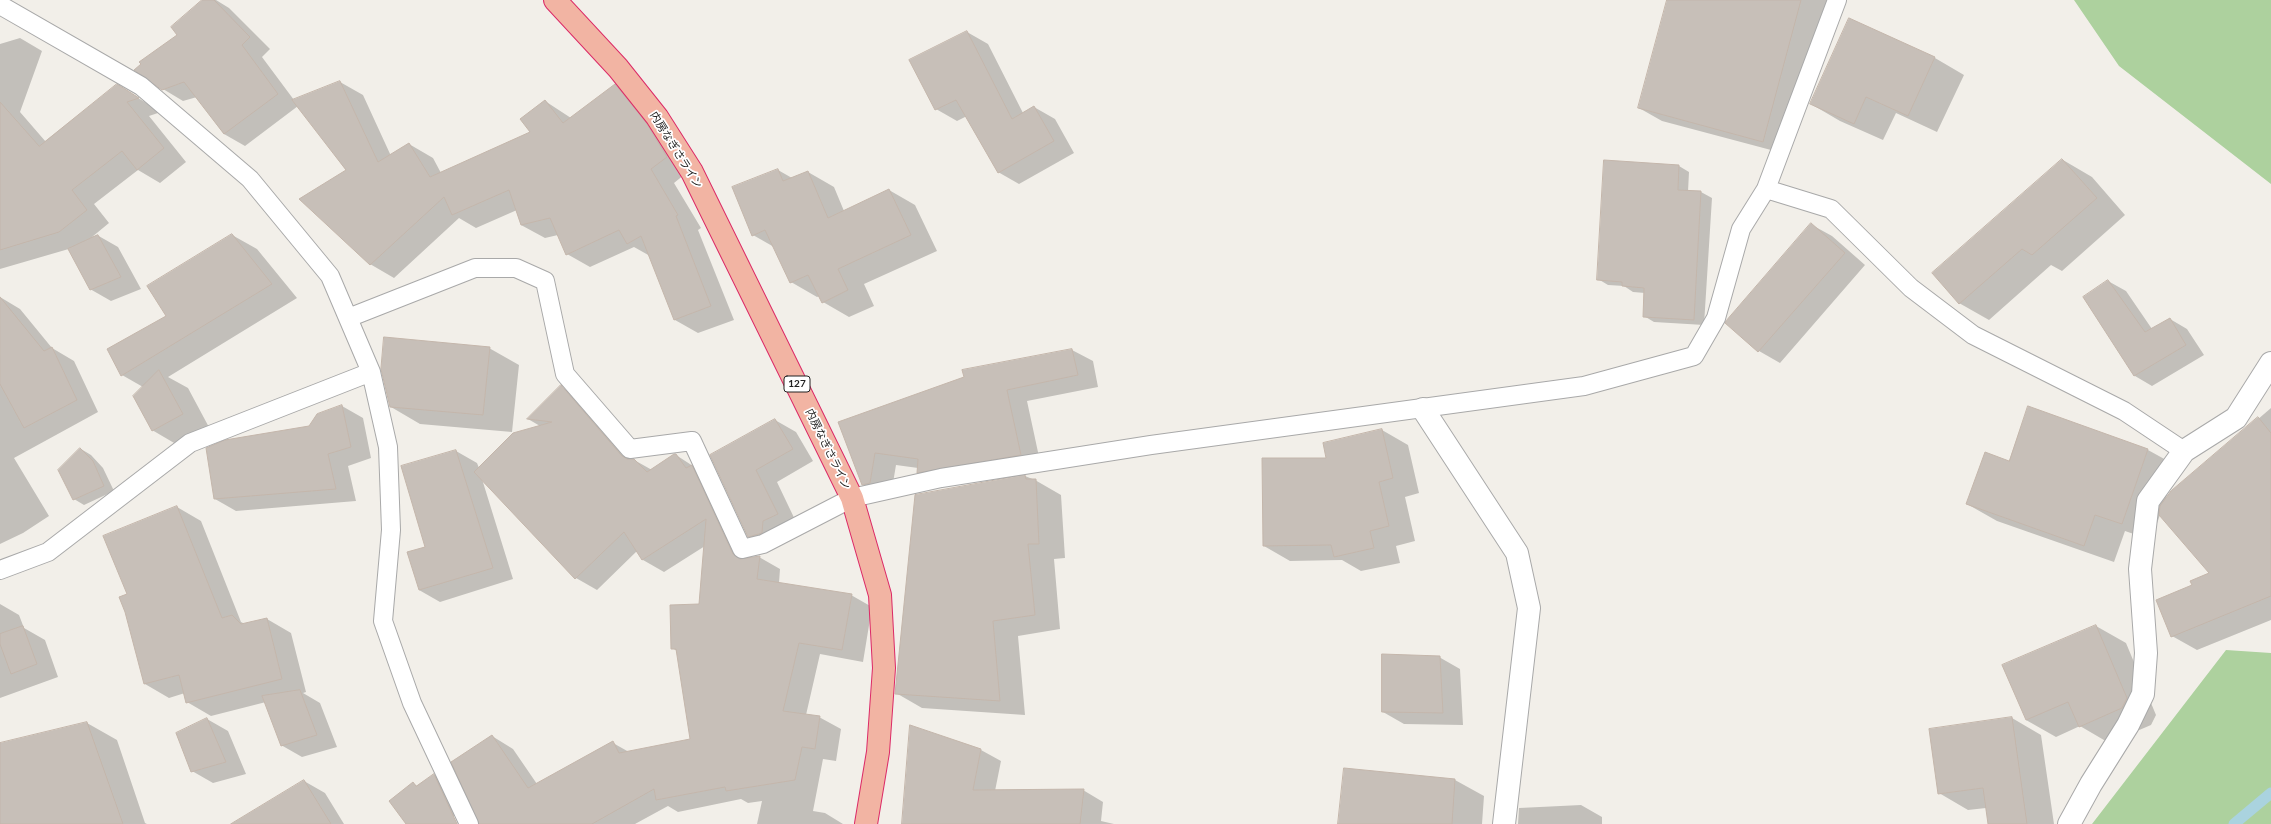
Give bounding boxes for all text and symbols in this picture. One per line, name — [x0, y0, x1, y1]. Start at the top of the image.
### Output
street label: 内房なぎさライン — [647, 109, 705, 191]
road number: 127 — [784, 376, 810, 392]
street label: 内房なぎさライン — [803, 407, 853, 491]

